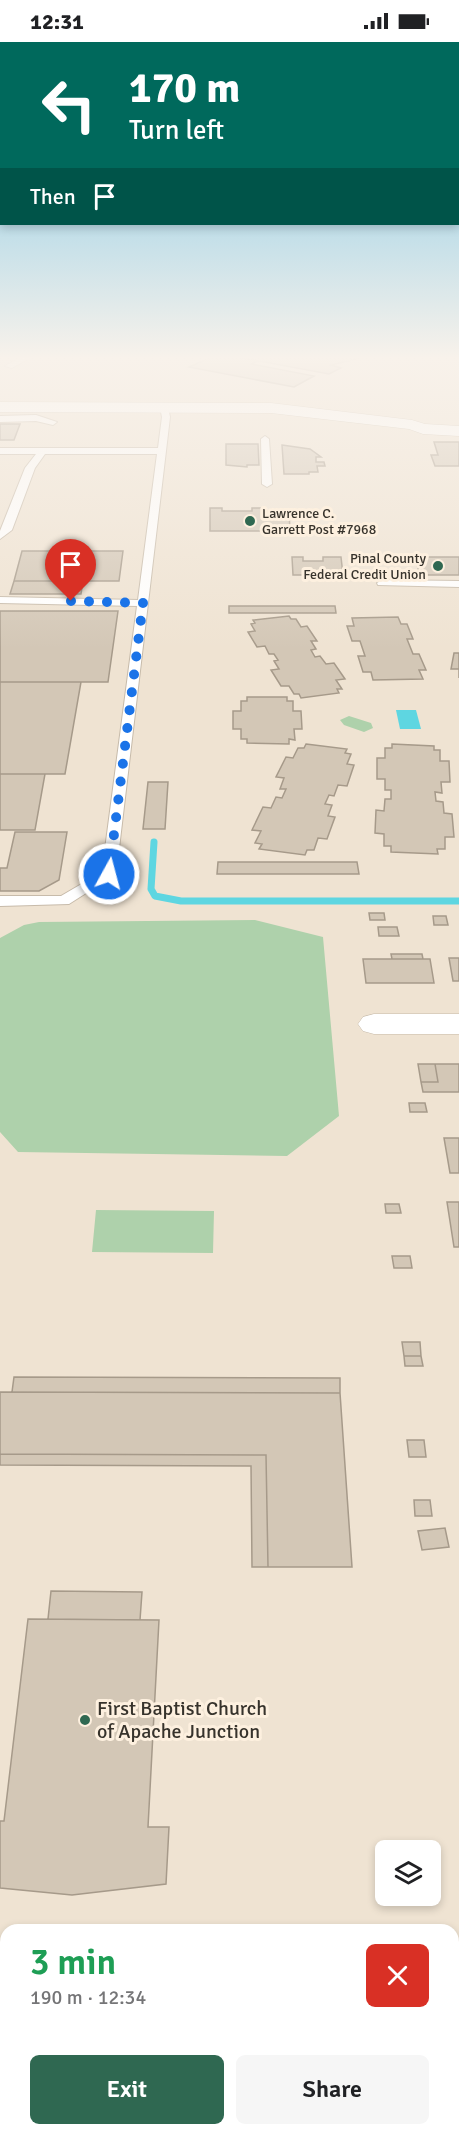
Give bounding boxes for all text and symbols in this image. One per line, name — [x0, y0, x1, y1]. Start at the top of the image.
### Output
text: 12:31 — [30, 8, 84, 35]
text: 170 m — [129, 63, 240, 114]
icon: left — [30, 66, 108, 144]
text: Turn left — [129, 114, 224, 147]
icon: arrive — [88, 180, 121, 213]
text: Then — [30, 183, 76, 210]
place label: Lawrence C. Garrett Post #7968 — [262, 505, 376, 538]
marker: Lawrence C. Garrett Post #7968 — [243, 514, 257, 528]
pin — [45, 539, 96, 601]
icon: arrive — [54, 548, 87, 581]
place label: Pinal County Federal Credit Union — [303, 550, 426, 583]
marker: Pinal County Federal Credit Union — [431, 559, 445, 573]
position arrow — [77, 842, 141, 906]
place label: First Baptist Church of Apache Junction — [97, 1696, 267, 1744]
marker: First Baptist Church of Apache Junction — [78, 1713, 92, 1727]
map controls — [375, 1840, 441, 1906]
button: layers — [375, 1840, 441, 1906]
text: 3 min — [30, 1940, 116, 1985]
button: close — [366, 1944, 429, 2007]
text: 190 m · 12:34 — [30, 1985, 146, 2010]
button: Exit — [30, 2055, 224, 2124]
button: Share — [236, 2055, 429, 2124]

